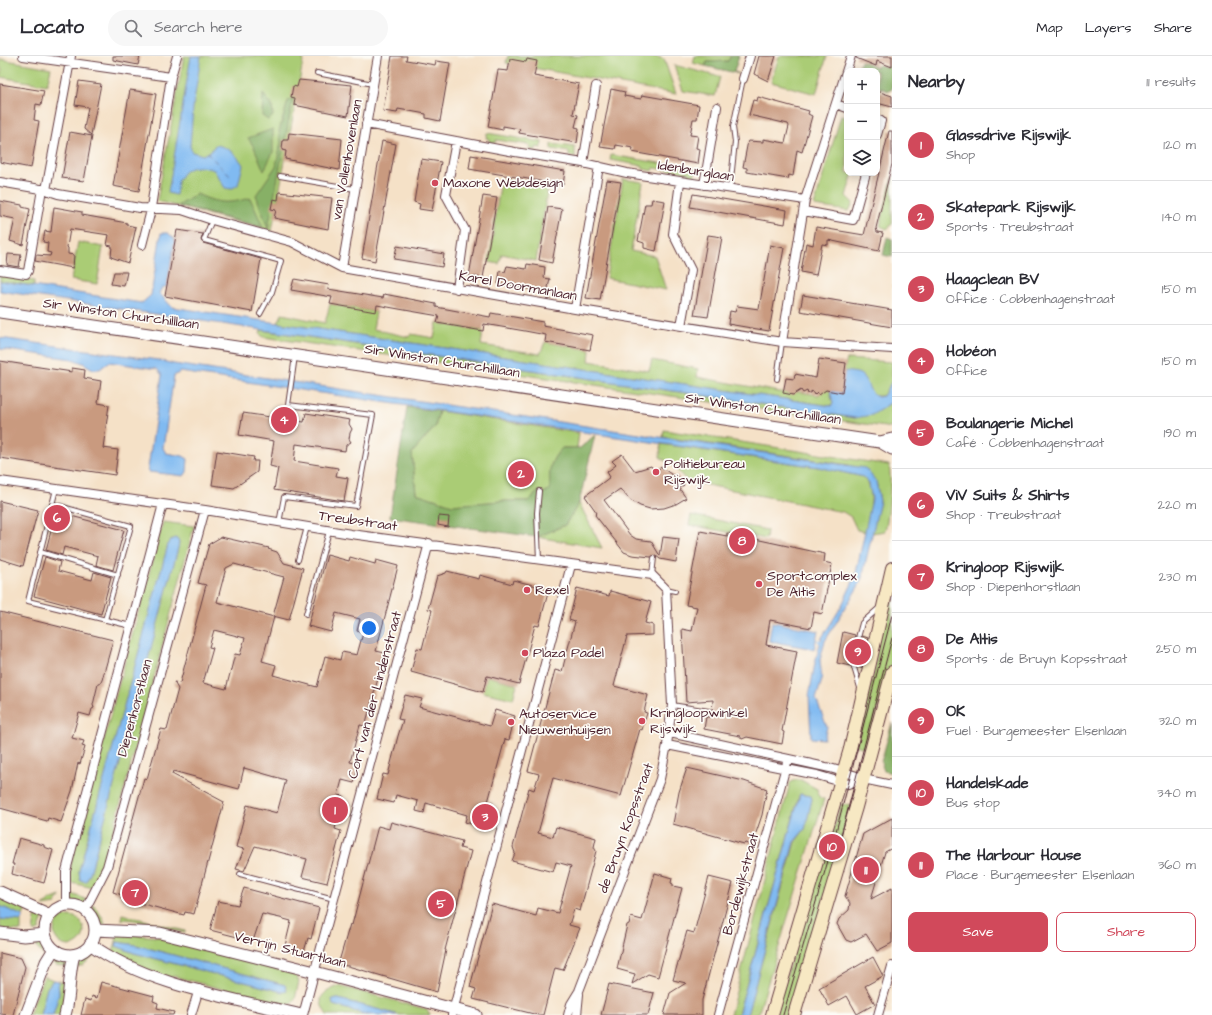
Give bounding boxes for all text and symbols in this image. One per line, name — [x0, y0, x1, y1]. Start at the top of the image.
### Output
search box — [108, 10, 388, 46]
text: Locato — [20, 14, 84, 41]
icon: search — [122, 17, 144, 39]
text: Search here — [154, 17, 242, 38]
text: Map — [1036, 18, 1063, 38]
text: Layers — [1085, 18, 1132, 38]
text: Share — [1154, 18, 1192, 38]
map controls — [844, 68, 880, 176]
button: + — [844, 68, 880, 104]
text: Nearby — [908, 70, 965, 94]
text: 11 results — [1146, 73, 1196, 91]
street label: van Vollenhovenlaan — [326, 98, 368, 222]
button: − — [844, 104, 880, 140]
text: Glassdrive Rijswijk — [946, 125, 1071, 146]
text: 1 — [920, 136, 922, 154]
text: 120 m — [1163, 136, 1196, 154]
button: layers — [844, 140, 880, 176]
text: Shop — [946, 146, 975, 164]
street label: Idenburglaan — [656, 155, 736, 187]
place label: Maxone Webdesign — [443, 173, 563, 193]
marker: Maxone Webdesign — [430, 178, 440, 188]
text: Skatepark Rijswijk — [946, 197, 1076, 218]
text: 2 — [917, 208, 925, 226]
text: 140 m — [1162, 208, 1196, 226]
text: Sports · Treubstraat — [946, 218, 1074, 236]
street label: Karel Doormanlaan — [457, 266, 579, 306]
text: Haagclean BV — [946, 269, 1039, 290]
text: 3 — [918, 280, 924, 298]
text: 150 m — [1162, 280, 1196, 298]
text: Office · Cobbenhagenstraat — [946, 290, 1115, 308]
street label: Sir Winston Churchilllaan — [42, 293, 200, 335]
street label: Sir Winston Churchilllaan — [363, 339, 521, 383]
text: Hobéon — [946, 341, 996, 362]
text: 4 — [917, 352, 925, 370]
text: 150 m — [1162, 352, 1196, 370]
text: Office — [946, 362, 987, 380]
street label: Sir Winston Churchilllaan — [684, 388, 842, 430]
pin: 4 — [271, 405, 297, 435]
text: Boulangerie Michel — [946, 413, 1073, 434]
text: 5 — [916, 424, 926, 442]
text: 190 m — [1163, 424, 1196, 442]
text: Café · Cobbenhagenstraat — [946, 434, 1104, 452]
place label: Politiebureau Rijswijk — [664, 454, 745, 490]
pin: 2 — [508, 459, 534, 489]
marker: Politiebureau Rijswijk — [651, 467, 661, 477]
text: ViV Suits & Shirts — [946, 485, 1069, 506]
text: 6 — [917, 496, 925, 514]
text: 220 m — [1158, 496, 1196, 514]
pin: 6 — [44, 503, 70, 533]
street label: Treubstraat — [317, 506, 399, 536]
text: Shop · Treubstraat — [946, 506, 1061, 524]
pin: 8 — [729, 526, 755, 556]
text: Kringloop Rijswijk — [946, 557, 1064, 578]
place label: Sportcomplex De Altis — [767, 566, 857, 602]
text: 7 — [917, 568, 925, 586]
text: 230 m — [1158, 568, 1196, 586]
text: Shop · Diepenhorstlaan — [946, 578, 1080, 596]
marker: Sportcomplex De Altis — [754, 579, 764, 589]
place label: Rexel — [535, 580, 569, 600]
marker: Rexel — [522, 585, 532, 595]
street label: Cort van der Lindenstraat — [343, 609, 407, 781]
your location — [359, 618, 379, 638]
text: De Altis — [946, 629, 998, 650]
pin: 9 — [845, 637, 871, 667]
text: 8 — [917, 640, 925, 658]
text: 250 m — [1156, 640, 1196, 658]
place label: Plaza Padel — [533, 643, 604, 663]
marker: Plaza Padel — [520, 648, 530, 658]
text: Sports · de Bruyn Kopsstraat — [946, 650, 1127, 668]
street label: Diepenhorstlaan — [112, 657, 158, 759]
text: OK — [946, 701, 965, 722]
place label: Kringloopwinkel Rijswijk — [650, 703, 747, 739]
place label: Autoservice Nieuwenhuijsen — [519, 704, 611, 740]
text: 9 — [917, 712, 925, 730]
text: 320 m — [1158, 712, 1196, 730]
marker: Kringloopwinkel Rijswijk — [637, 716, 647, 726]
marker: Autoservice Nieuwenhuijsen — [506, 717, 516, 727]
text: Fuel · Burgemeester Elsenlaan — [946, 722, 1127, 740]
street label: de Bruyn Kopsstraat — [593, 760, 659, 896]
text: Handelskade — [946, 773, 1029, 794]
text: 10 — [916, 784, 926, 802]
text: 340 m — [1157, 784, 1196, 802]
text: Bus stop — [946, 794, 1000, 812]
pin: 1 — [322, 795, 348, 825]
pin: 3 — [472, 802, 498, 832]
street label: Bordewijkstraat — [718, 830, 764, 937]
pin: 10 — [819, 832, 845, 862]
text: The Harbour House — [946, 845, 1081, 866]
pin: 11 — [853, 855, 879, 885]
text: 11 — [919, 856, 923, 874]
text: 360 m — [1158, 856, 1196, 874]
text: Place · Burgemeester Elsenlaan — [946, 866, 1134, 884]
pin: 7 — [122, 878, 148, 908]
pin: 5 — [428, 889, 454, 919]
button: Save — [908, 912, 1048, 952]
button: Share — [1056, 912, 1196, 952]
street label: Verrijn Stuartlaan — [232, 926, 348, 974]

